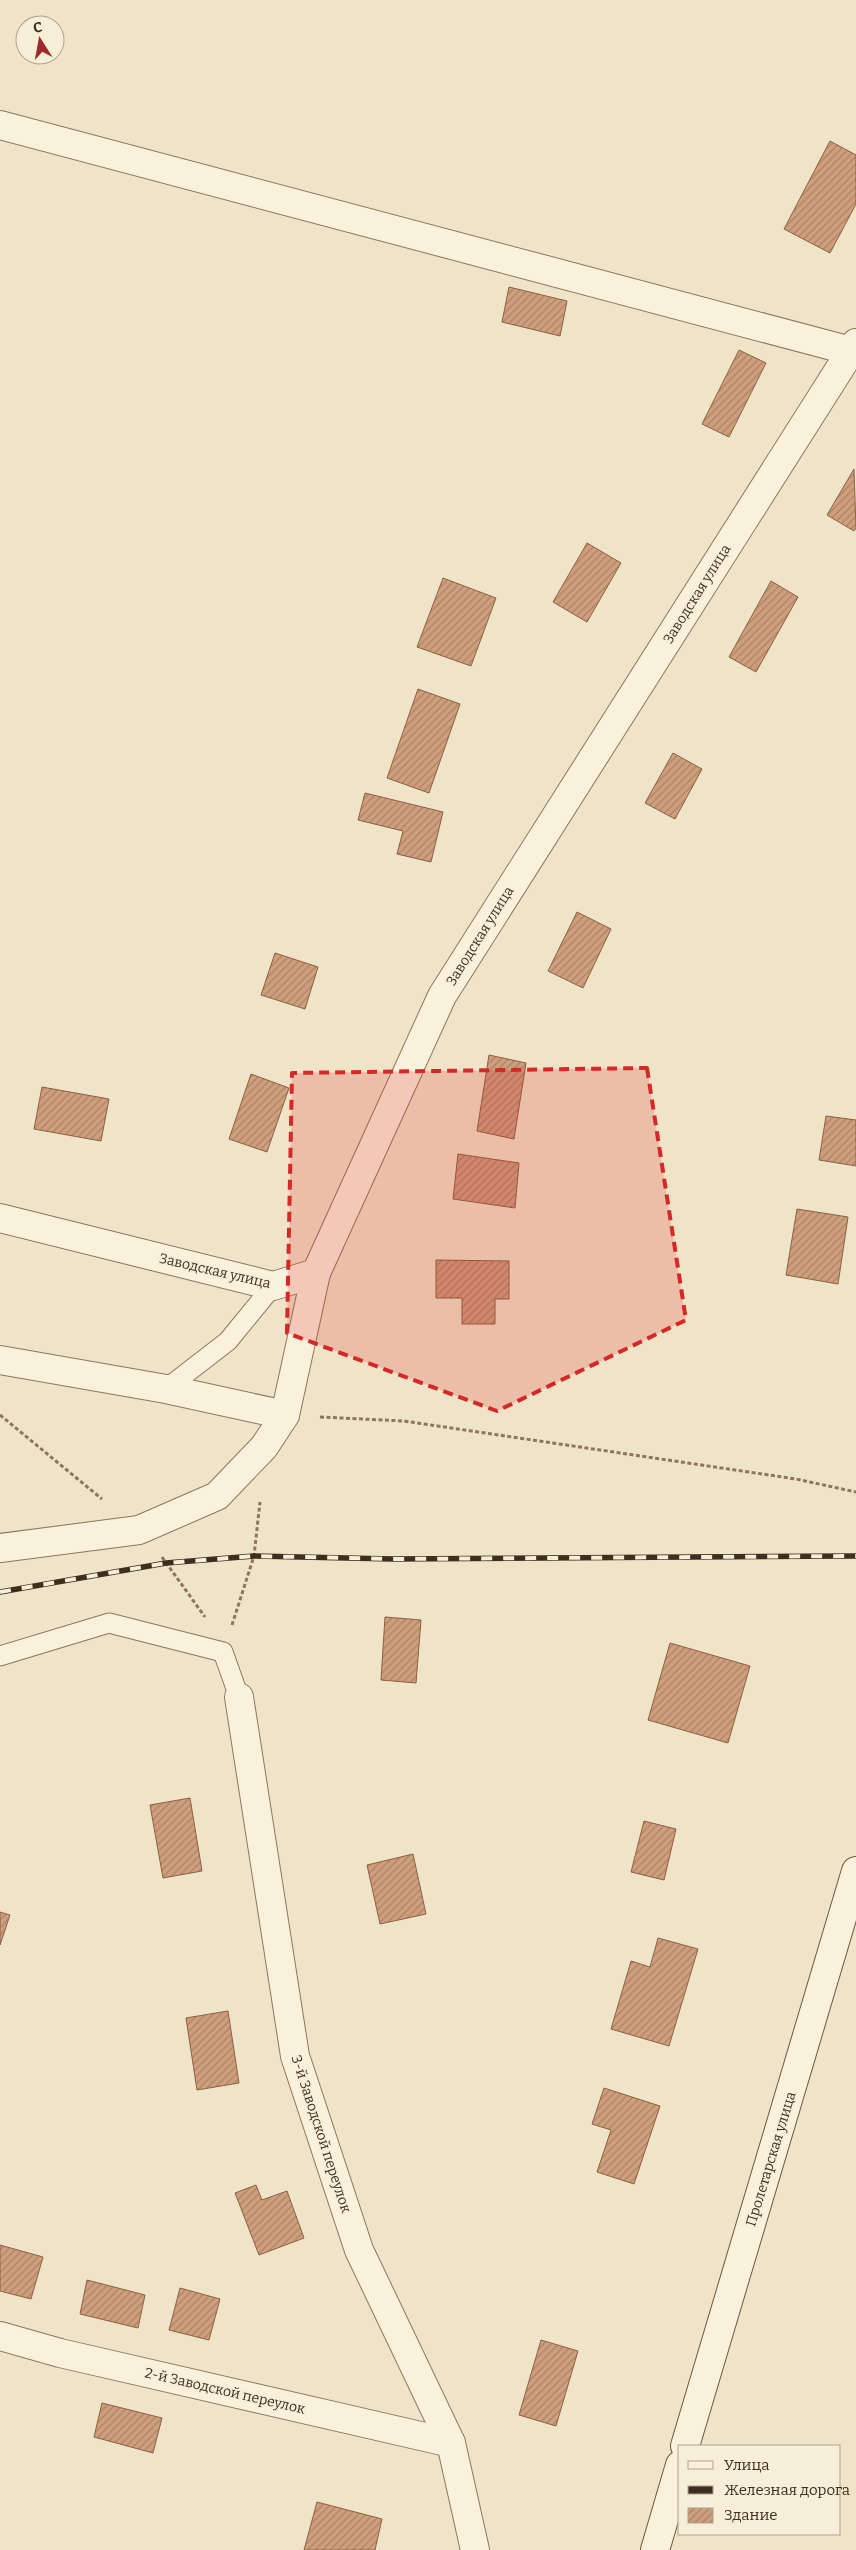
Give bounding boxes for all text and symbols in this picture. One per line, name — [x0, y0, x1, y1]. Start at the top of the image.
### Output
north arrow — [15, 15, 65, 65]
text: С — [32, 19, 44, 37]
street label: Заводская улица — [660, 541, 735, 647]
street label: Заводская улица — [443, 883, 518, 989]
street label: Заводская улица — [158, 1250, 273, 1292]
street label: 3-й Заводской переулок — [287, 2053, 355, 2216]
street label: Пролетарская улица — [742, 2089, 800, 2228]
street label: 2-й Заводской переулок — [143, 2364, 308, 2418]
legend — [678, 2445, 841, 2535]
text: Улица — [724, 2456, 770, 2474]
text: Железная дорога — [724, 2481, 850, 2499]
text: Здание — [724, 2506, 778, 2524]

